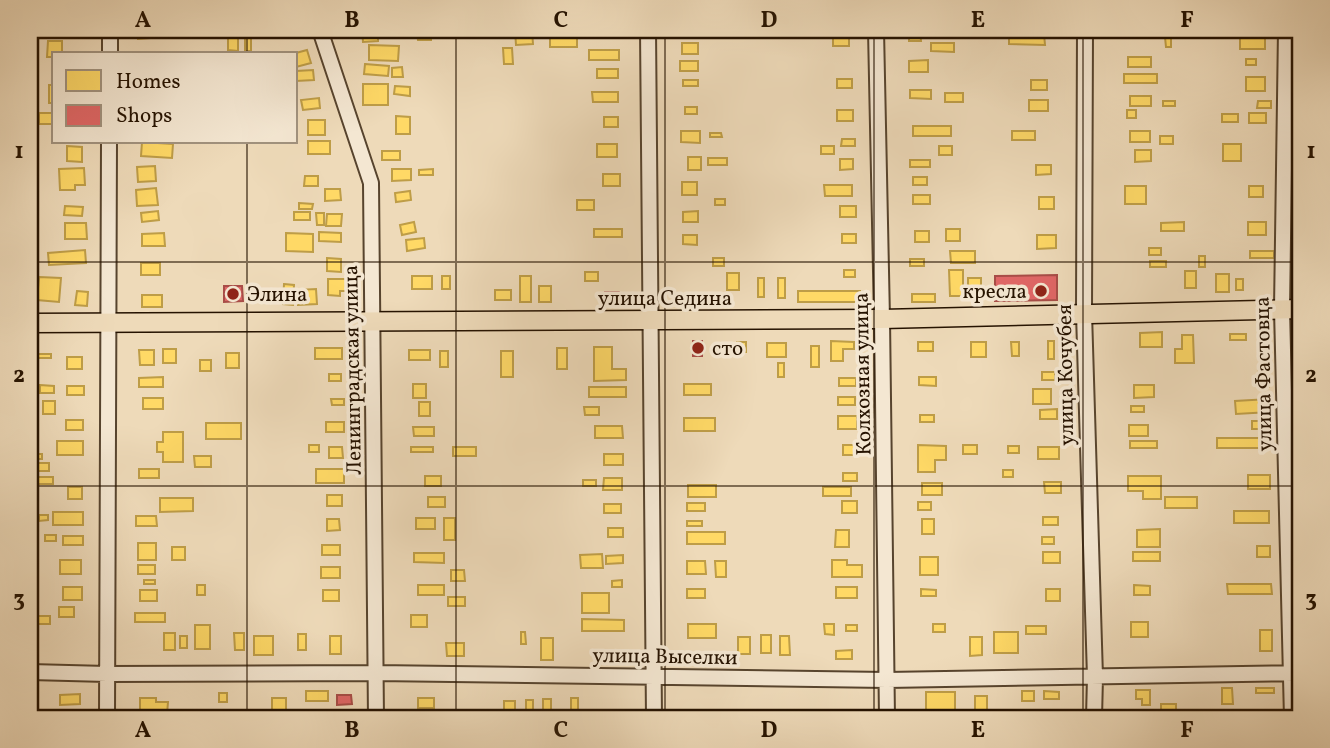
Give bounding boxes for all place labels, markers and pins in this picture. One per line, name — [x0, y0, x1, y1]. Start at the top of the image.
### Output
place label: кресла — [963, 278, 1027, 307]
place label: Элина — [247, 281, 307, 310]
marker: кресла — [1033, 283, 1049, 299]
marker: Элина — [225, 286, 241, 302]
place label: сто — [712, 335, 743, 364]
marker: сто — [690, 340, 706, 356]

